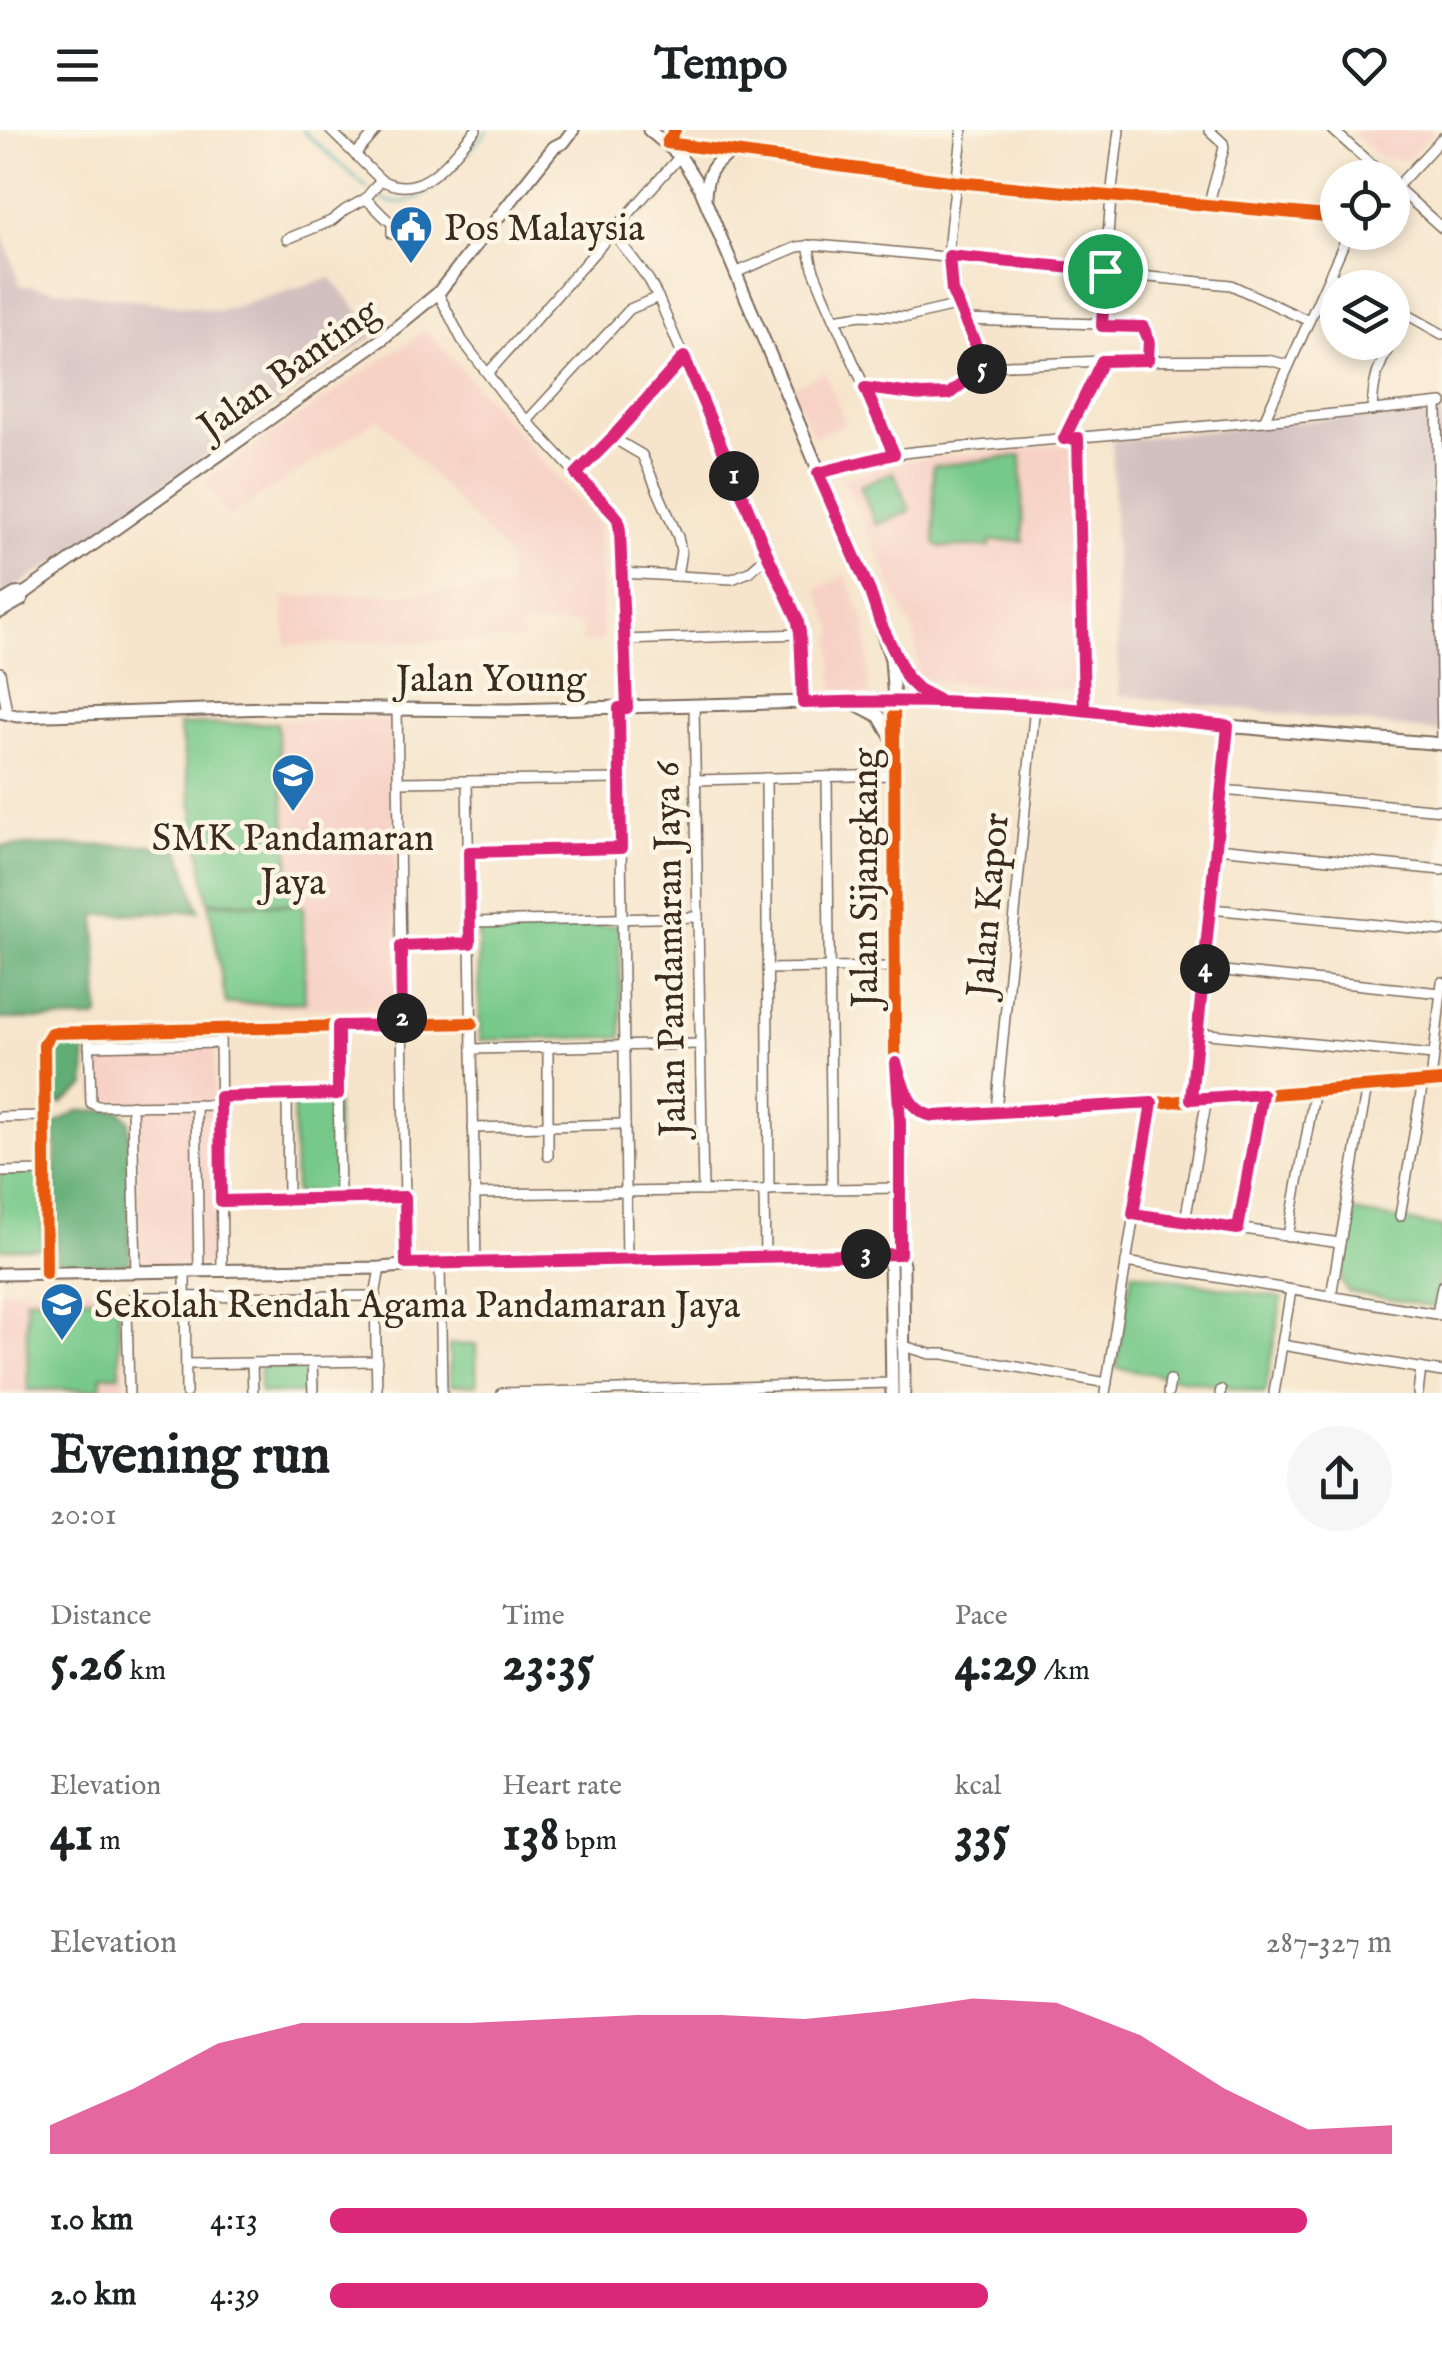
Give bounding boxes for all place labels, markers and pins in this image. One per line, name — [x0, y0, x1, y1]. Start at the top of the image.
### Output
public building icon: Pos Malaysia — [388, 204, 434, 265]
place label: Pos Malaysia — [444, 206, 645, 254]
pin — [1063, 229, 1148, 314]
pin: 5 — [957, 344, 1007, 394]
pin: 1 — [709, 451, 759, 501]
school or university icon: SMK Pandamaran Jaya — [270, 752, 316, 813]
place label: SMK Pandamaran Jaya — [152, 816, 434, 908]
pin: 4 — [1180, 944, 1230, 994]
pin: 2 — [377, 993, 427, 1043]
pin: 3 — [841, 1229, 891, 1279]
school or university icon: Sekolah Rendah Agama Pandamaran Jaya — [39, 1281, 85, 1342]
place label: Sekolah Rendah Agama Pandamaran Jaya — [94, 1283, 741, 1331]

